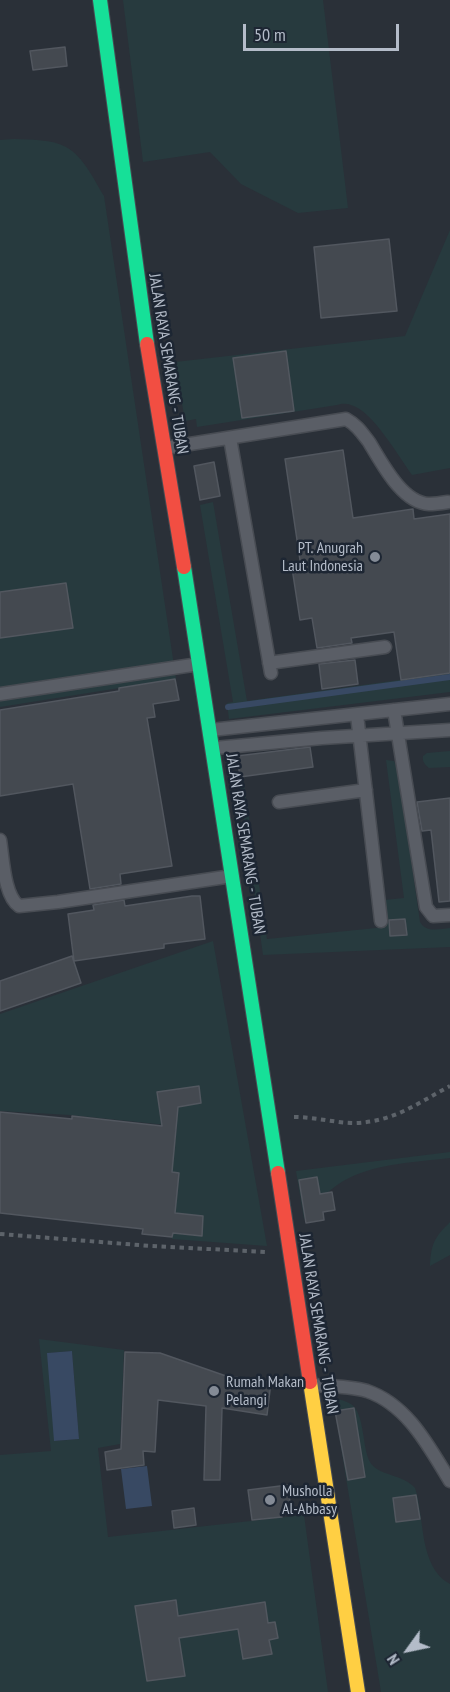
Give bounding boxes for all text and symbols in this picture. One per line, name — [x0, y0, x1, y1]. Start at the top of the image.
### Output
scale bar — [246, 12, 402, 50]
text: 50 m — [254, 23, 286, 46]
street label: JALAN RAYA SEMARANG - TUBAN — [144, 272, 192, 456]
place label: PT. Anugrah Laut Indonesia — [282, 538, 363, 576]
marker: PT. Anugrah Laut Indonesia — [368, 550, 382, 564]
street label: JALAN RAYA SEMARANG - TUBAN — [221, 752, 269, 936]
street label: JALAN RAYA SEMARANG - TUBAN — [294, 1232, 342, 1416]
place label: Rumah Makan Pelangi — [226, 1372, 304, 1410]
marker: Rumah Makan Pelangi — [207, 1384, 221, 1398]
place label: Musholla Al-Abbasy — [282, 1481, 337, 1519]
marker: Musholla Al-Abbasy — [263, 1493, 277, 1507]
north arrow — [378, 1620, 438, 1680]
text: N — [382, 1651, 404, 1669]

